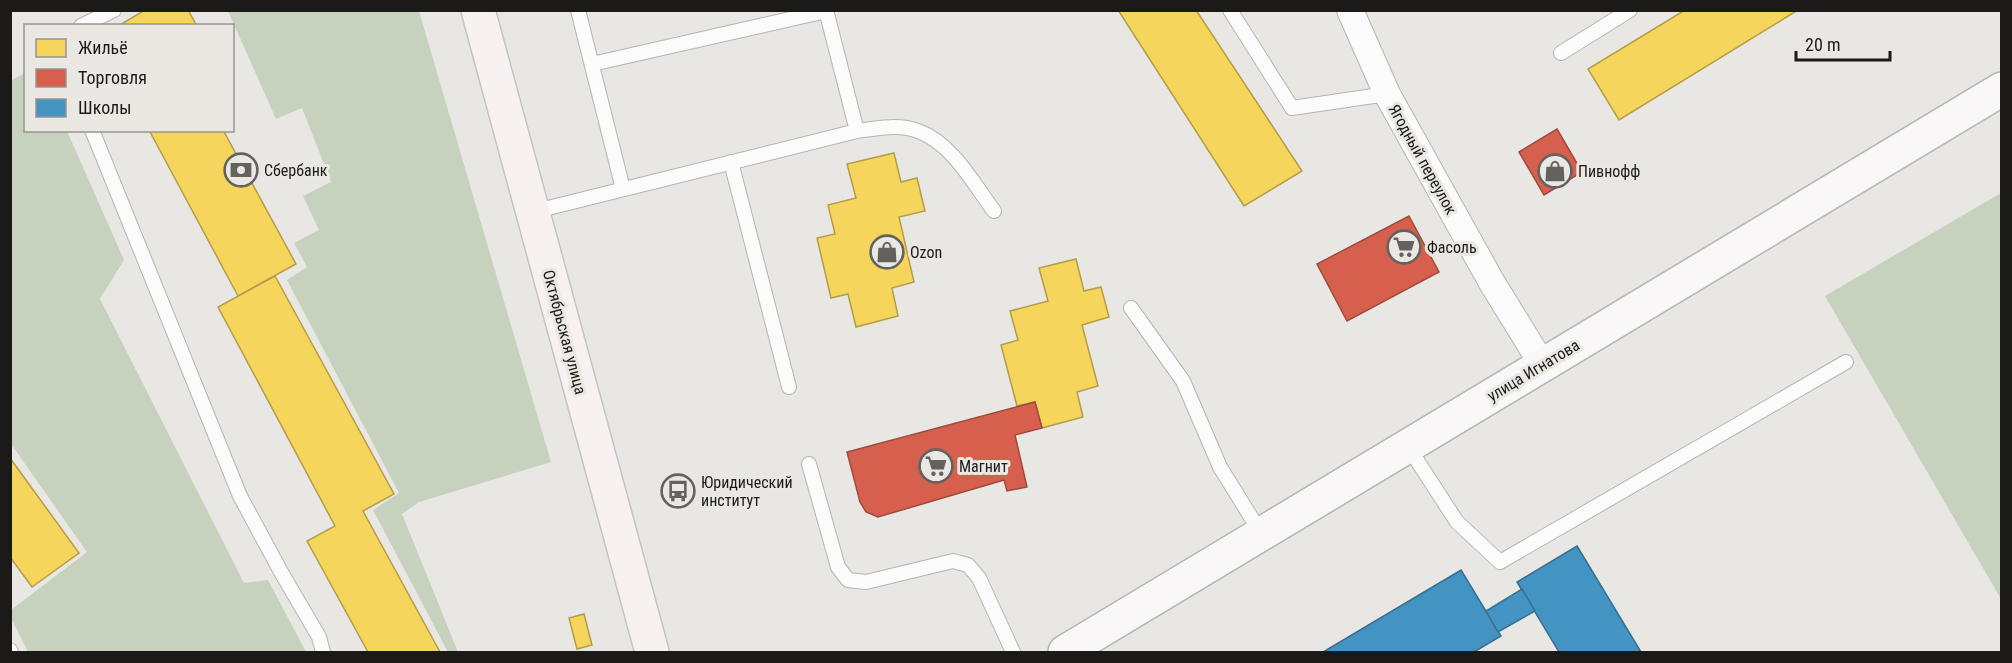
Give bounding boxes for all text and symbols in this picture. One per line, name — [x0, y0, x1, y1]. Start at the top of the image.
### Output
legend — [24, 24, 234, 132]
scale bar — [1796, 24, 1890, 62]
text: 20 m — [1805, 34, 1840, 55]
text: Жильё — [78, 37, 128, 58]
text: Торговля — [78, 67, 147, 88]
text: Школы — [78, 97, 131, 118]
street label: Ягодный переулок — [1384, 101, 1461, 218]
bank icon: Сбербанк — [223, 152, 259, 188]
shop icon: Пивнофф — [1537, 153, 1573, 189]
place label: Сбербанк — [264, 161, 328, 180]
place label: Пивнофф — [1578, 162, 1640, 181]
supermarket icon: Фасоль — [1386, 229, 1422, 265]
shop icon: Ozon — [869, 234, 905, 270]
place label: Фасоль — [1427, 238, 1477, 257]
place label: Ozon — [910, 243, 942, 262]
street label: Октябрьская улица — [539, 268, 590, 396]
street label: улица Игнатова — [1484, 335, 1583, 405]
supermarket icon: Магнит — [918, 448, 954, 484]
place label: Магнит — [959, 457, 1008, 476]
bus stop icon: Юридический институт — [660, 473, 696, 509]
place label: Юридический институт — [701, 473, 793, 510]

